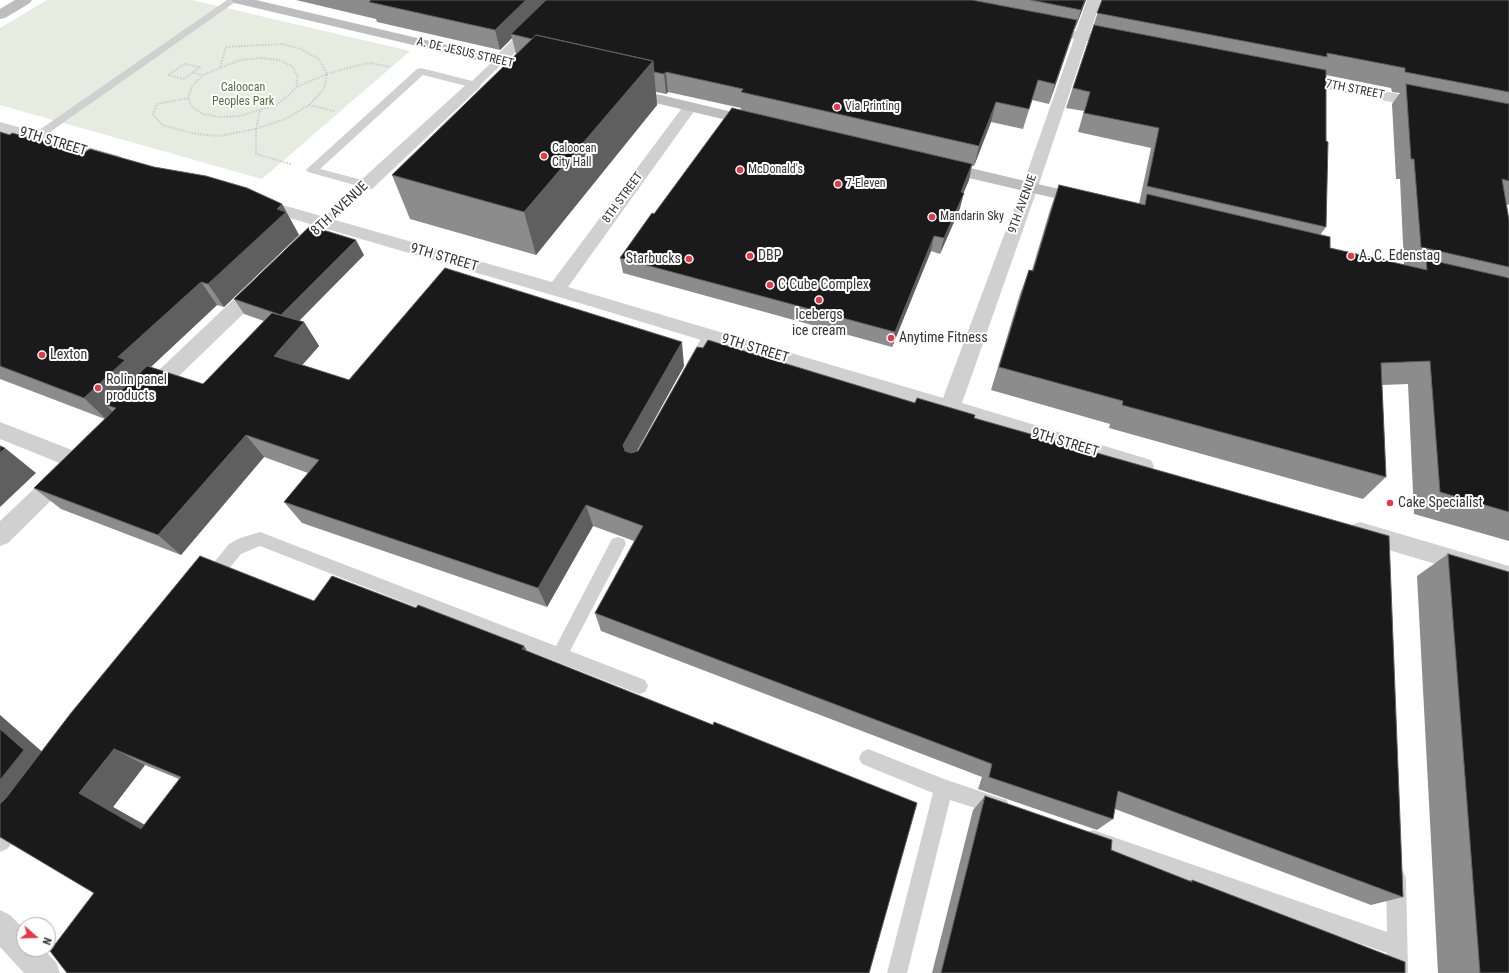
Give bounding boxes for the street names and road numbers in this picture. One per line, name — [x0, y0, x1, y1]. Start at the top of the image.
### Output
street label: A. DE JESUS STREET — [415, 35, 515, 71]
street label: 7TH STREET — [1324, 77, 1386, 103]
street label: 9TH STREET — [17, 124, 89, 160]
street label: 8TH STREET — [600, 170, 646, 226]
street label: 9TH AVENUE — [1006, 173, 1040, 235]
street label: 8TH AVENUE — [308, 178, 372, 240]
street label: 9TH STREET — [408, 240, 480, 276]
street label: 9TH STREET — [719, 331, 791, 367]
street label: 9TH STREET — [1029, 425, 1101, 461]

